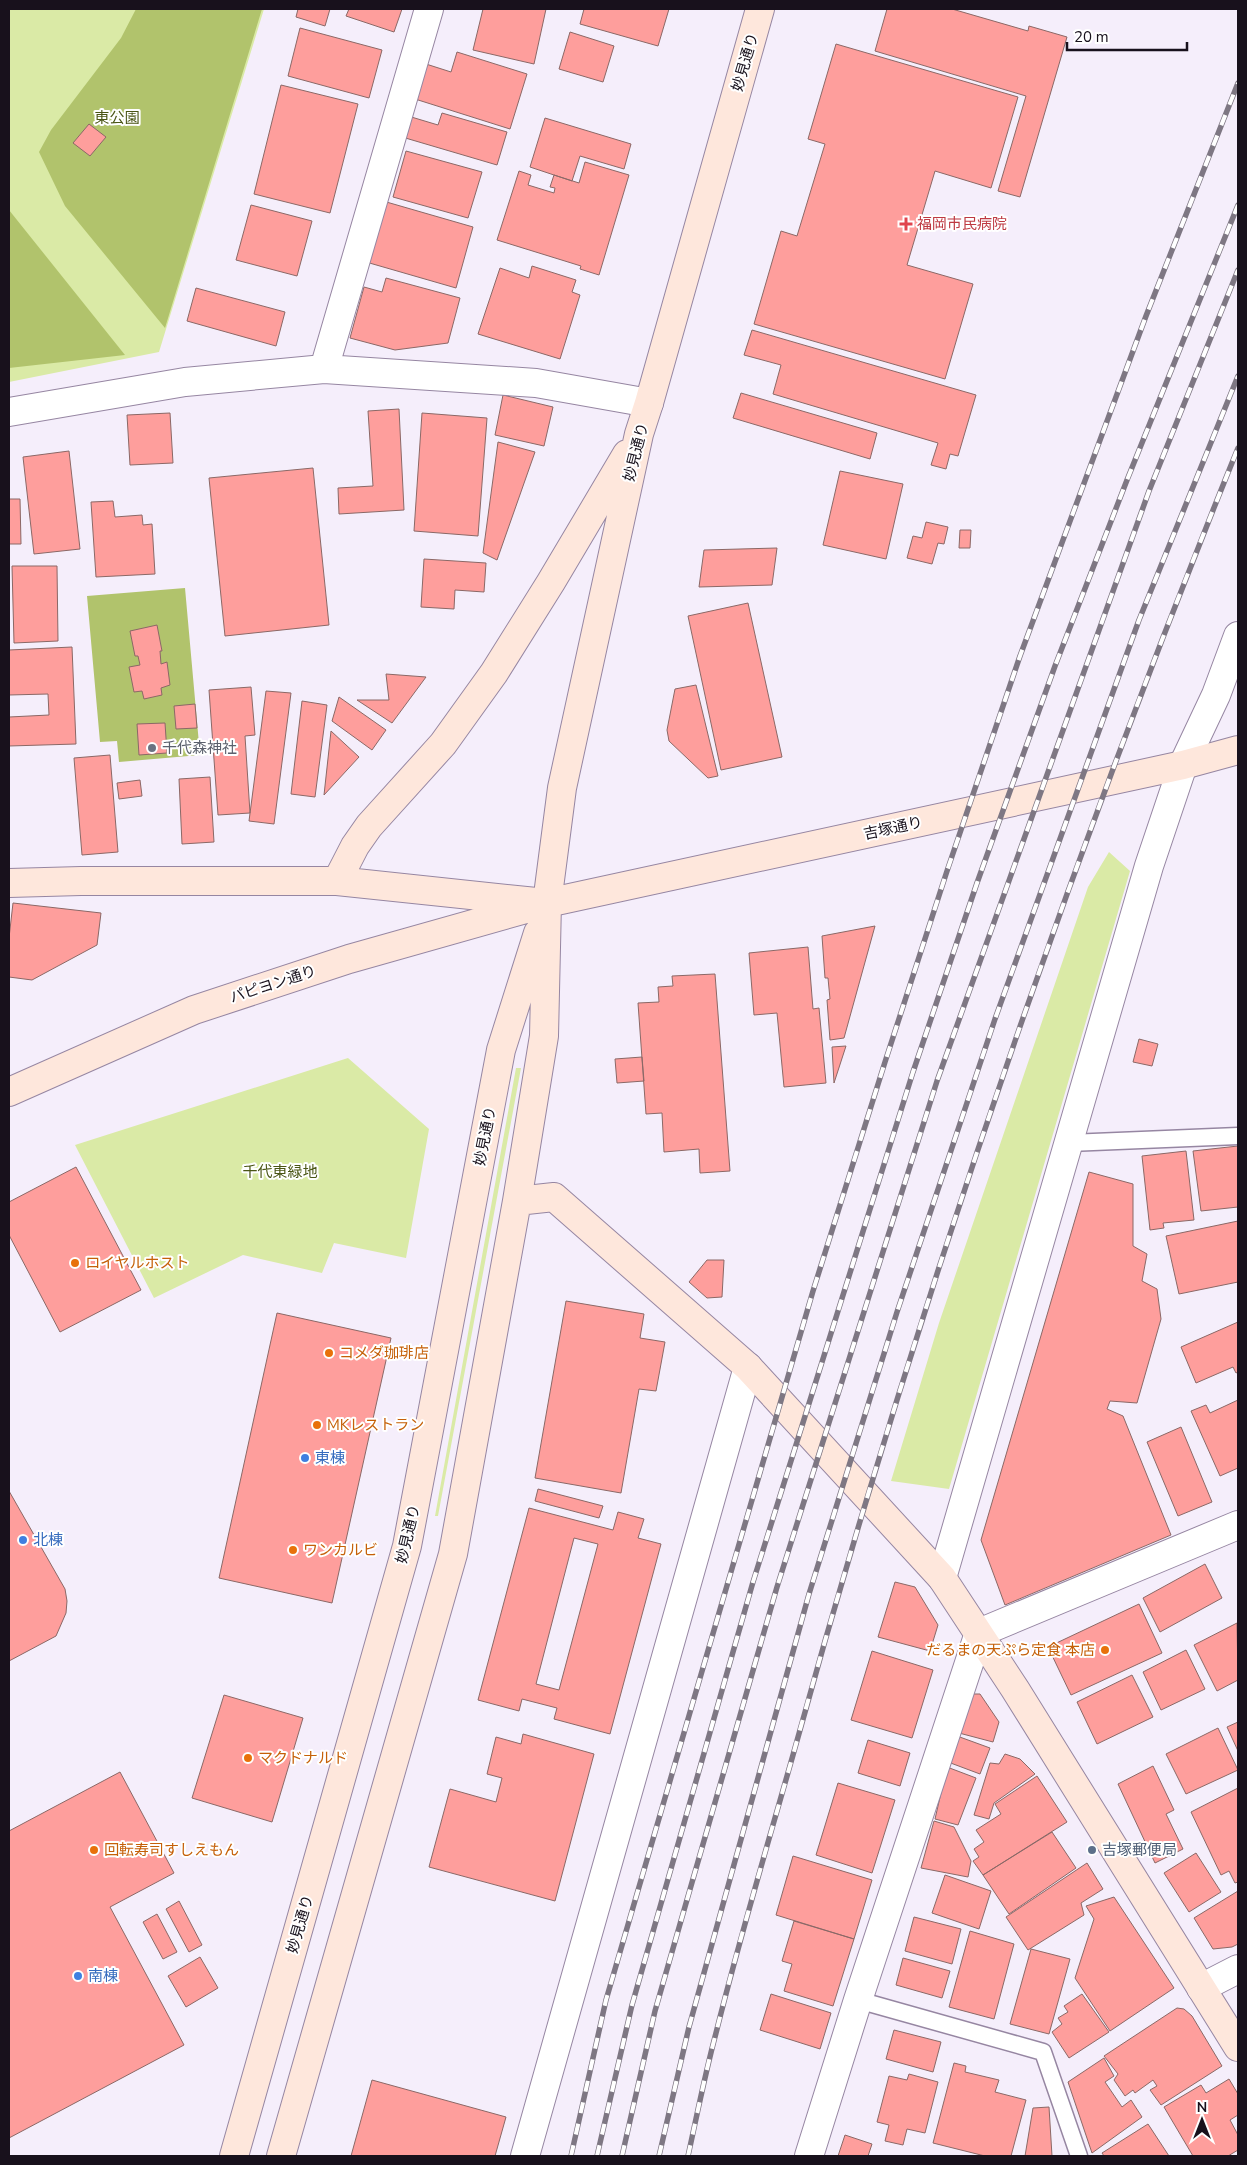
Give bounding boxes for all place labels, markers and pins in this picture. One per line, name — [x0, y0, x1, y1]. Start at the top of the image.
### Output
place label: 福岡市民病院 — [917, 214, 1007, 234]
marker: 福岡市民病院 — [899, 217, 913, 231]
place label: 千代森神社 — [162, 738, 237, 758]
marker: 千代森神社 — [146, 742, 158, 754]
place label: ロイヤルホスト — [85, 1253, 190, 1273]
marker: ロイヤルホスト — [69, 1257, 81, 1269]
place label: コメダ珈琲店 — [339, 1343, 429, 1363]
marker: コメダ珈琲店 — [323, 1347, 335, 1359]
place label: MKレストラン — [327, 1415, 424, 1435]
marker: MKレストラン — [311, 1419, 323, 1431]
place label: 東棟 — [315, 1448, 345, 1468]
marker: 東棟 — [299, 1452, 311, 1464]
place label: 北棟 — [33, 1530, 63, 1550]
marker: 北棟 — [17, 1534, 29, 1546]
place label: ワンカルビ — [303, 1540, 378, 1560]
marker: ワンカルビ — [287, 1544, 299, 1556]
place label: だるまの天ぷら定食 本店 — [926, 1640, 1095, 1660]
marker: だるまの天ぷら定食 本店 — [1099, 1644, 1111, 1656]
place label: マクドナルド — [258, 1748, 348, 1768]
marker: マクドナルド — [242, 1752, 254, 1764]
place label: 回転寿司すしえもん — [104, 1840, 239, 1860]
place label: 吉塚郵便局 — [1102, 1840, 1177, 1860]
marker: 回転寿司すしえもん — [88, 1844, 100, 1856]
marker: 吉塚郵便局 — [1086, 1844, 1098, 1856]
place label: 南棟 — [88, 1966, 118, 1986]
marker: 南棟 — [72, 1970, 84, 1982]

